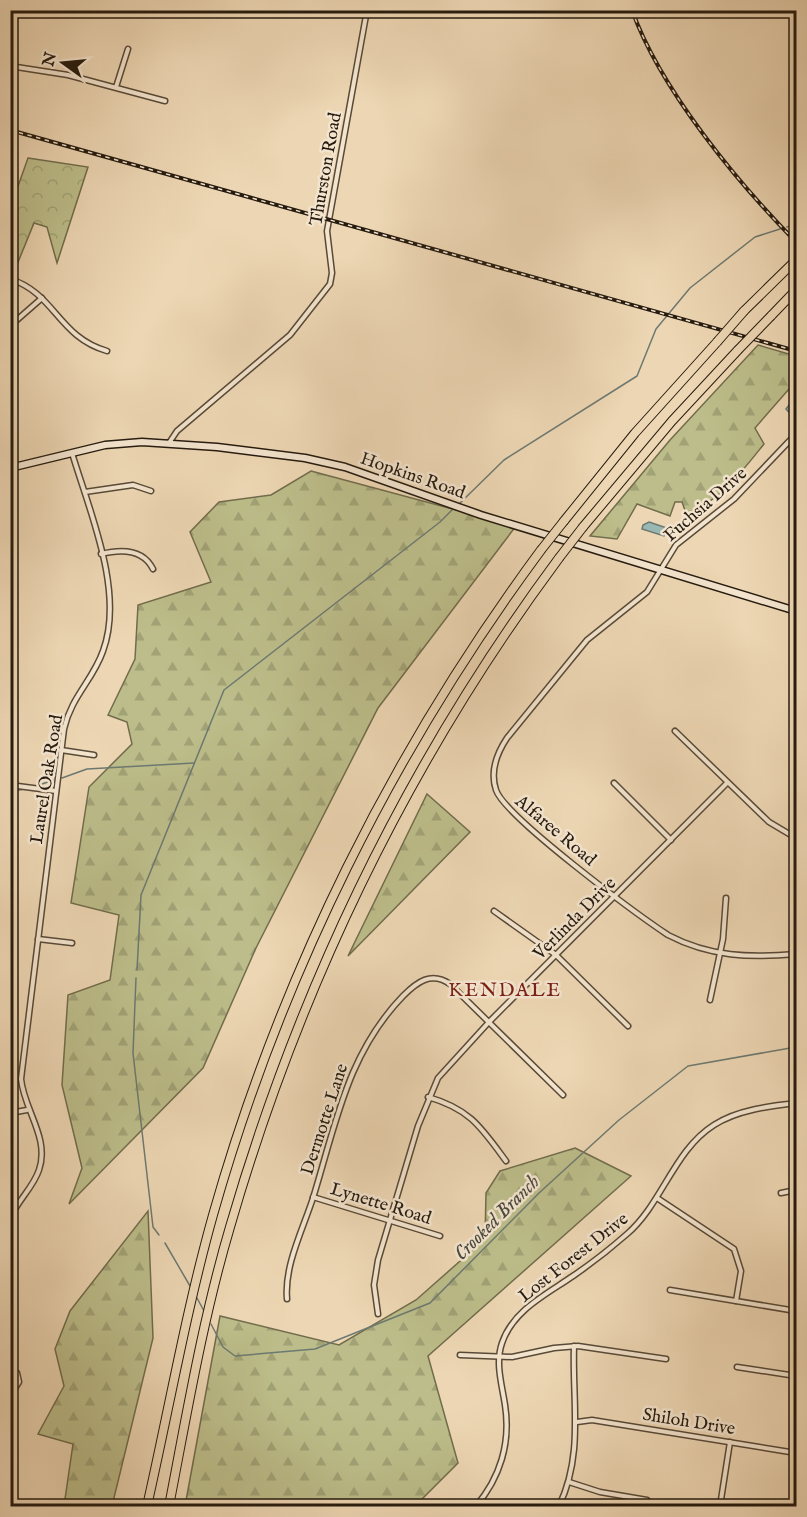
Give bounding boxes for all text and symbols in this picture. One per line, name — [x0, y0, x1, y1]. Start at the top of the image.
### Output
north arrow — [33, 33, 93, 93]
text: N — [39, 50, 62, 70]
street label: Thurston Road — [305, 110, 348, 228]
street label: Hopkins Road — [357, 448, 468, 505]
street label: Fuchsia Drive — [660, 463, 752, 548]
street label: Laurel Oak Road — [26, 713, 69, 846]
street label: Alfaree Road — [509, 790, 601, 872]
street label: Verlinda Drive — [528, 873, 621, 966]
district label: KENDALE — [448, 978, 562, 1003]
street label: Dermotte Lane — [297, 1061, 354, 1178]
water label: Crooked Branch — [449, 1170, 546, 1266]
street label: Lynette Road — [327, 1178, 434, 1231]
street label: Lost Forest Drive — [514, 1208, 634, 1308]
street label: Shiloh Drive — [641, 1404, 737, 1441]

